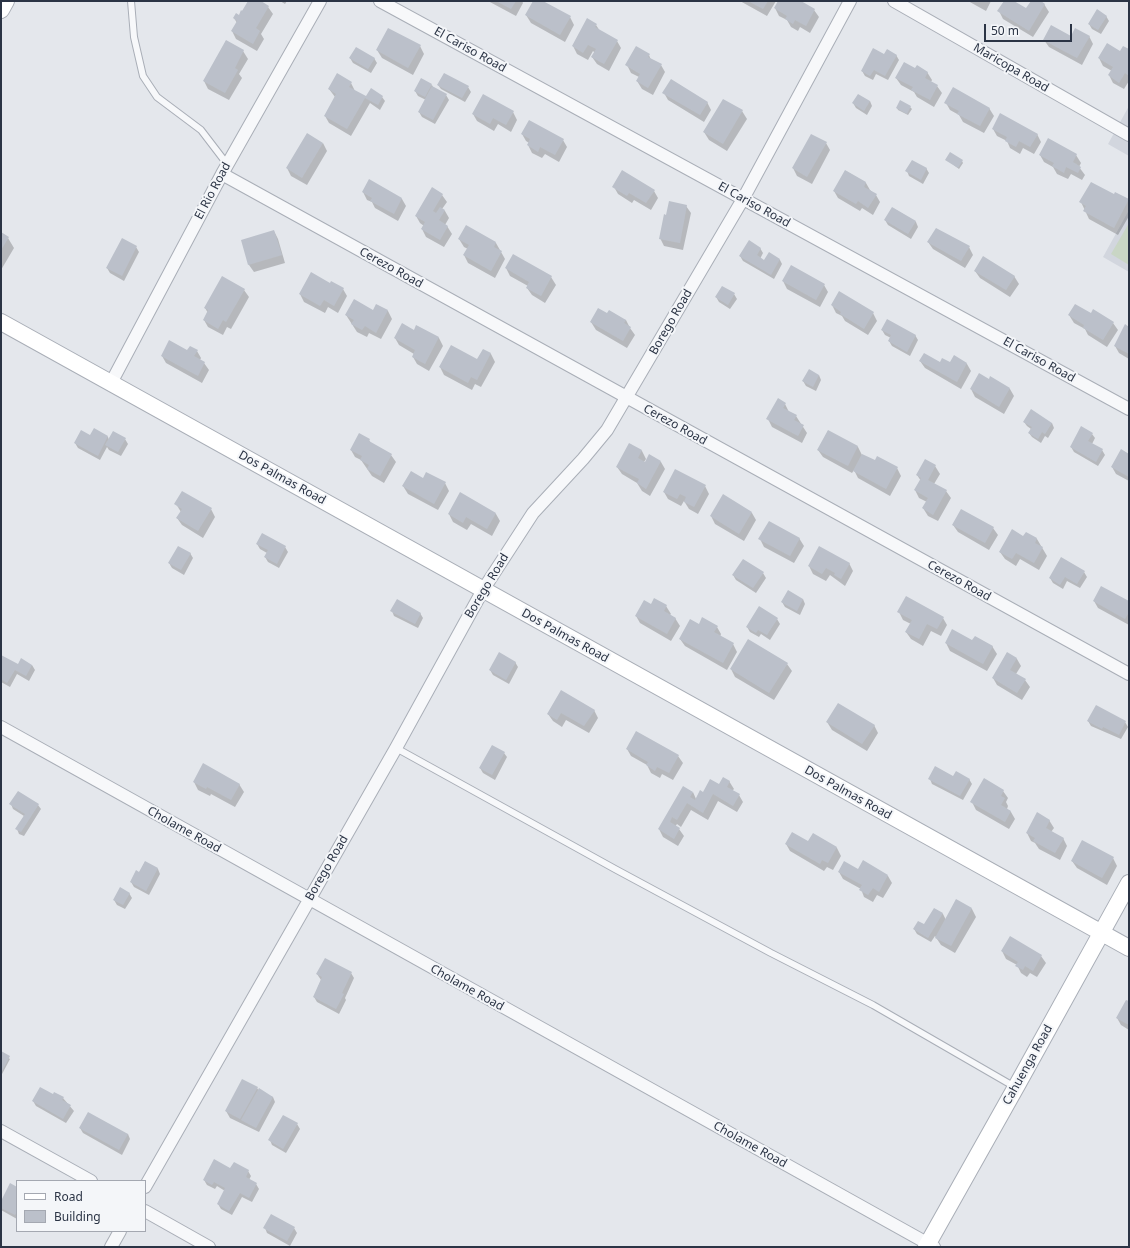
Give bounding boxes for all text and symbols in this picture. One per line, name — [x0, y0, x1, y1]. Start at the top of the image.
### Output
scale bar — [986, 16, 1074, 42]
text: 50 m — [991, 22, 1019, 39]
street label: El Cariso Road — [431, 24, 509, 76]
street label: Maricopa Road — [971, 41, 1051, 95]
street label: El Rio Road — [192, 160, 234, 222]
street label: El Cariso Road — [715, 179, 793, 231]
street label: Cerezo Road — [357, 245, 425, 291]
street label: Borego Road — [646, 287, 696, 357]
street label: El Cariso Road — [1000, 334, 1078, 386]
street label: Cerezo Road — [641, 402, 709, 448]
street label: Dos Palmas Road — [236, 448, 328, 508]
street label: Borego Road — [462, 551, 512, 621]
street label: Cerezo Road — [925, 558, 993, 604]
street label: Dos Palmas Road — [519, 606, 611, 666]
street label: Dos Palmas Road — [802, 763, 894, 823]
street label: Cholame Road — [145, 804, 223, 856]
street label: Borego Road — [302, 833, 352, 903]
street label: Cholame Road — [428, 962, 506, 1014]
street label: Cahuenga Road — [1000, 1022, 1056, 1108]
street label: Cholame Road — [711, 1119, 789, 1171]
legend — [16, 1180, 146, 1232]
text: Road — [54, 1188, 83, 1205]
text: Building — [54, 1208, 101, 1225]

